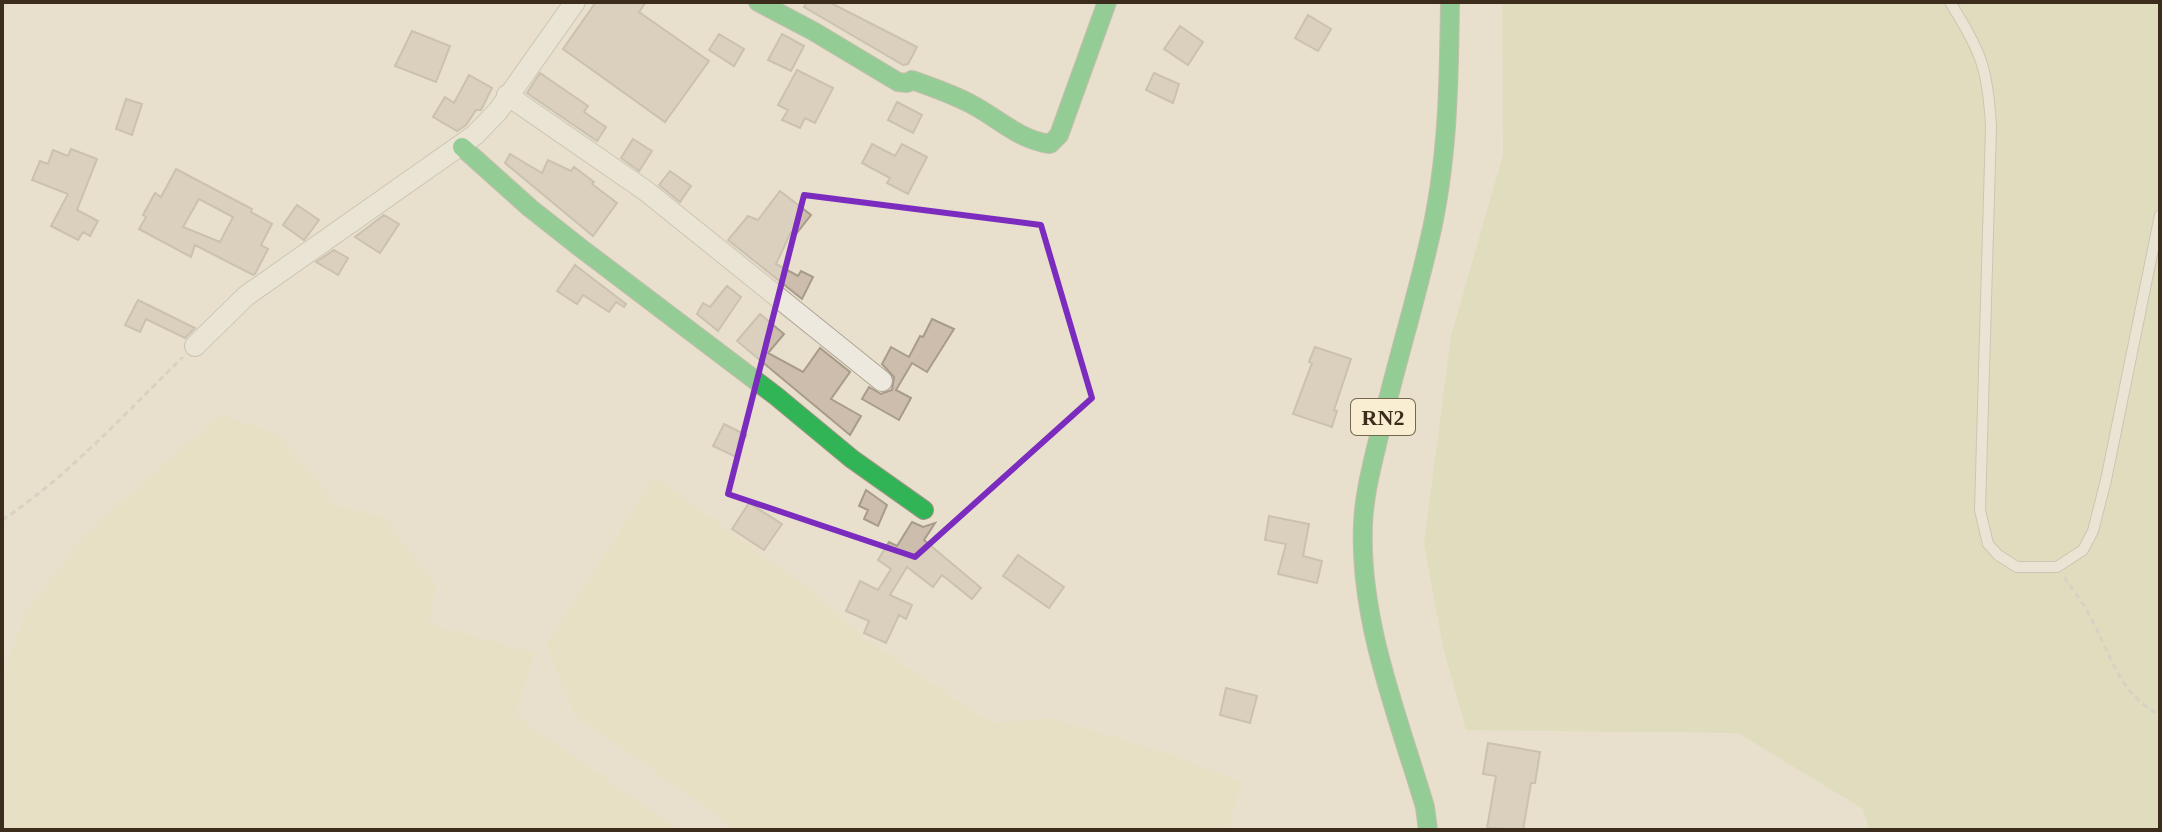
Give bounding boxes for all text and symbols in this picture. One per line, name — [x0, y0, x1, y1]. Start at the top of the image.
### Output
road number: RN2 — [1351, 399, 1415, 435]

